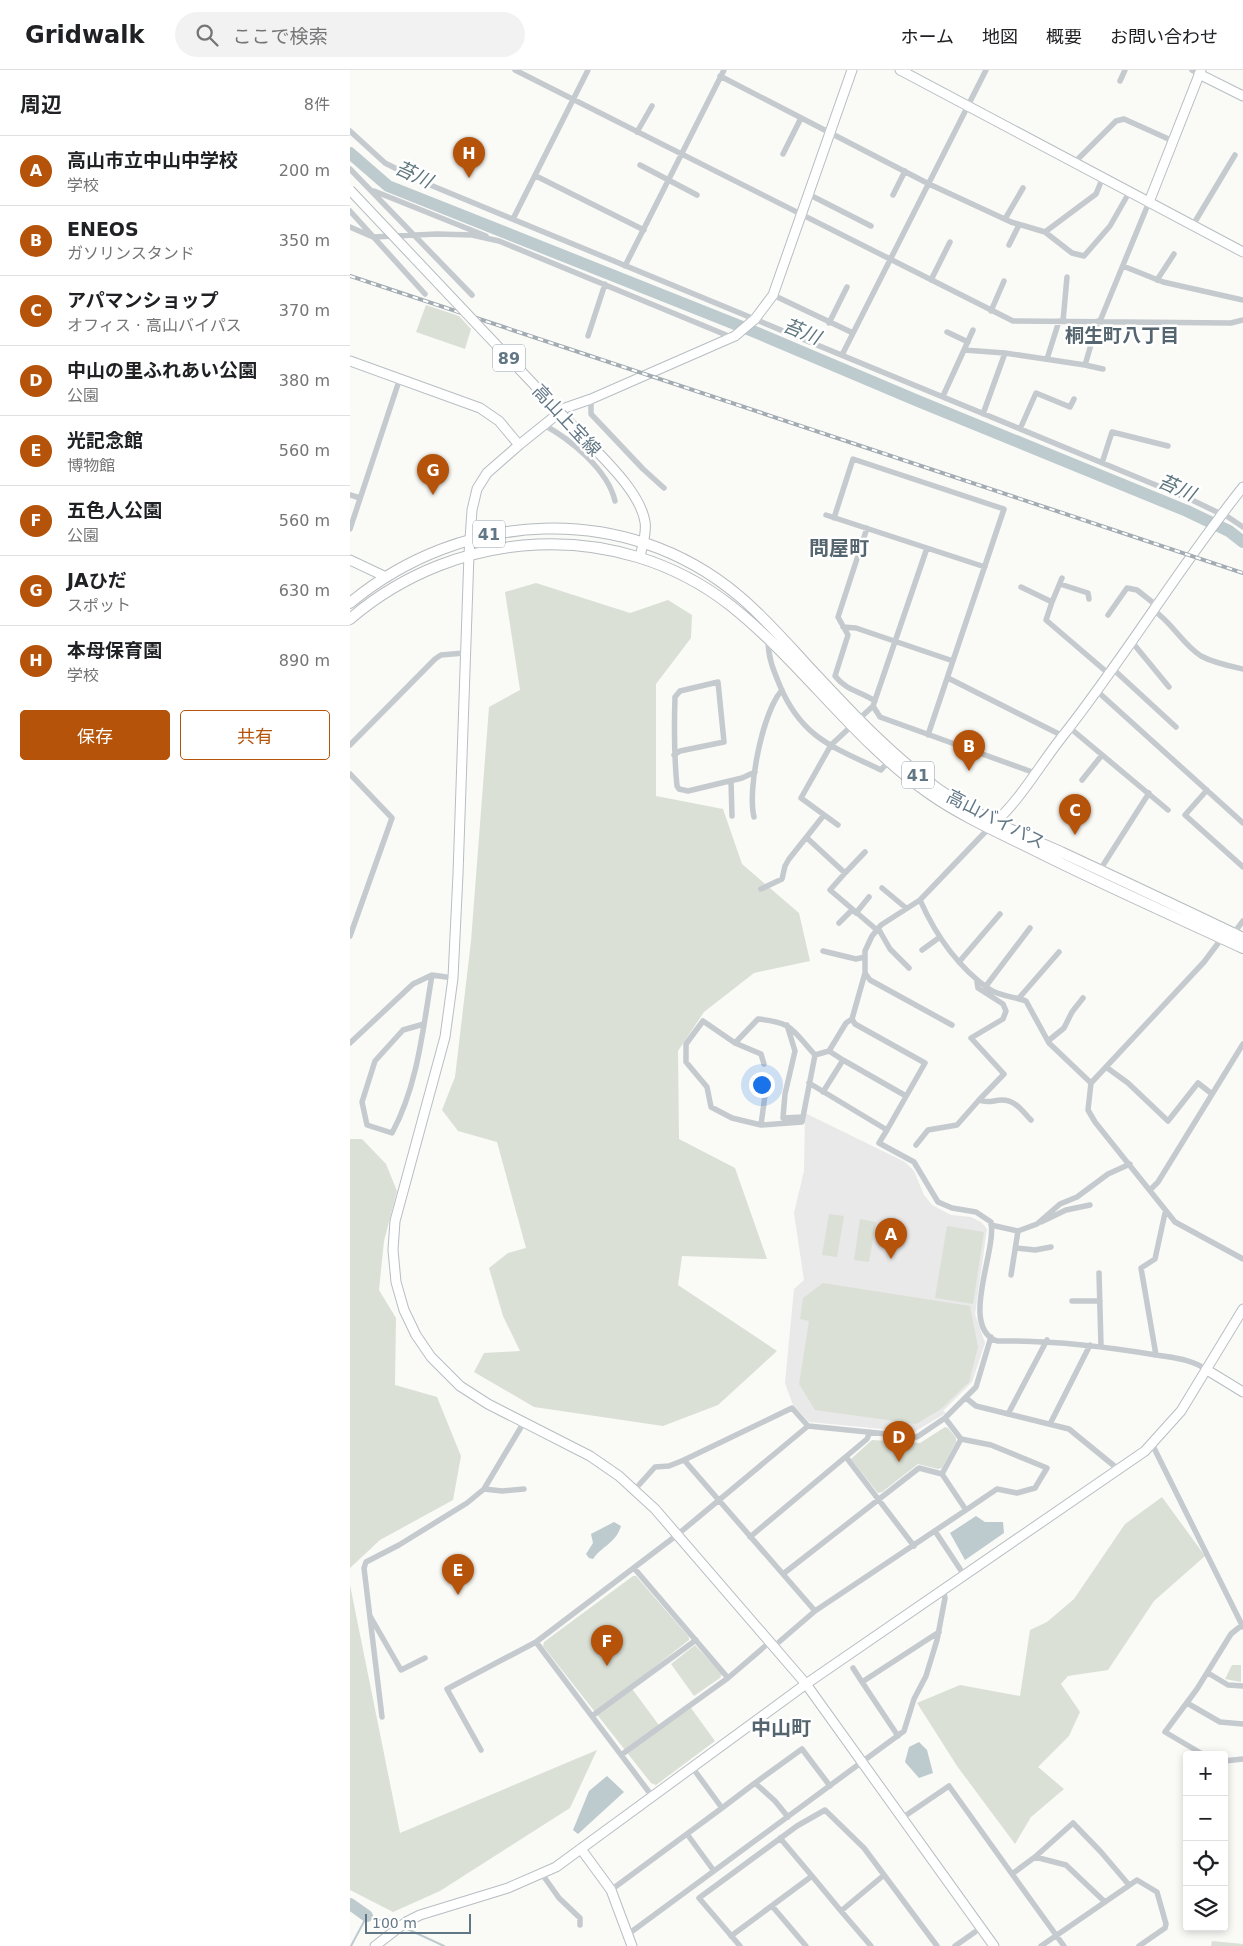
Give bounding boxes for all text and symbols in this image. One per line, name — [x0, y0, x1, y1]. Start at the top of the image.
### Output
search box — [175, 12, 525, 57]
text: Gridwalk — [25, 21, 145, 49]
icon: search — [193, 21, 221, 49]
text: ここで検索 — [233, 25, 328, 47]
text: ホーム — [901, 26, 954, 47]
text: 地図 — [982, 26, 1018, 47]
text: 概要 — [1046, 26, 1082, 47]
text: お問い合わせ — [1110, 26, 1218, 47]
text: 周辺 — [20, 93, 62, 117]
text: 8件 — [304, 95, 330, 114]
pin: H — [453, 137, 485, 178]
text: 高山市立中山中学校 — [67, 149, 238, 171]
water label: 苔川 — [392, 156, 438, 193]
text: A — [30, 161, 42, 180]
text: 200 m — [279, 161, 330, 180]
text: 学校 — [67, 176, 99, 195]
text: ENEOS — [67, 218, 139, 240]
text: B — [30, 231, 42, 250]
text: 350 m — [279, 231, 330, 250]
text: ガソリンスタンド — [67, 244, 195, 263]
text: アパマンショップ — [67, 289, 219, 311]
text: C — [30, 301, 42, 320]
text: 370 m — [279, 301, 330, 320]
water label: 苔川 — [780, 314, 826, 349]
text: オフィス · 高山バイパス — [67, 316, 242, 335]
district label: 桐生町八丁目 — [1065, 324, 1179, 346]
road number: 89 — [493, 344, 525, 372]
text: 中山の里ふれあい公園 — [67, 359, 257, 381]
text: D — [29, 371, 43, 390]
text: 380 m — [279, 371, 330, 390]
street label: 高山上宝線 — [529, 380, 605, 460]
text: 公園 — [67, 386, 99, 405]
text: 光記念館 — [67, 429, 143, 451]
text: E — [31, 441, 41, 460]
text: 560 m — [279, 441, 330, 460]
pin: G — [417, 454, 449, 495]
text: 博物館 — [67, 456, 115, 475]
water label: 苔川 — [1155, 469, 1201, 506]
text: 五色人公園 — [67, 499, 162, 521]
text: F — [31, 511, 41, 530]
text: 560 m — [279, 511, 330, 530]
road number: 41 — [473, 520, 505, 548]
text: 公園 — [67, 526, 99, 545]
district label: 問屋町 — [809, 536, 869, 560]
text: JAひだ — [67, 569, 127, 591]
text: G — [29, 581, 43, 600]
text: 630 m — [279, 581, 330, 600]
text: スポット — [67, 596, 131, 615]
text: 本母保育園 — [67, 639, 162, 661]
text: H — [29, 651, 43, 670]
text: 890 m — [279, 651, 330, 670]
text: 学校 — [67, 666, 99, 685]
button: 保存 — [20, 710, 170, 760]
button: 共有 — [180, 710, 330, 760]
pin: B — [953, 730, 985, 771]
road number: 41 — [902, 762, 934, 788]
street label: 高山バイパス — [943, 785, 1049, 853]
pin: C — [1059, 794, 1091, 835]
your location — [749, 1072, 775, 1098]
pin: A — [875, 1218, 907, 1259]
pin: D — [883, 1421, 915, 1462]
pin: E — [442, 1554, 474, 1595]
pin: F — [591, 1625, 623, 1666]
district label: 中山町 — [751, 1716, 811, 1740]
map controls — [1183, 1751, 1228, 1931]
button: + — [1183, 1751, 1228, 1796]
button: − — [1183, 1796, 1228, 1841]
button: locate — [1183, 1841, 1228, 1886]
button: layers — [1183, 1886, 1228, 1931]
scale bar — [365, 1911, 471, 1934]
text: 100 m — [372, 1915, 417, 1931]

